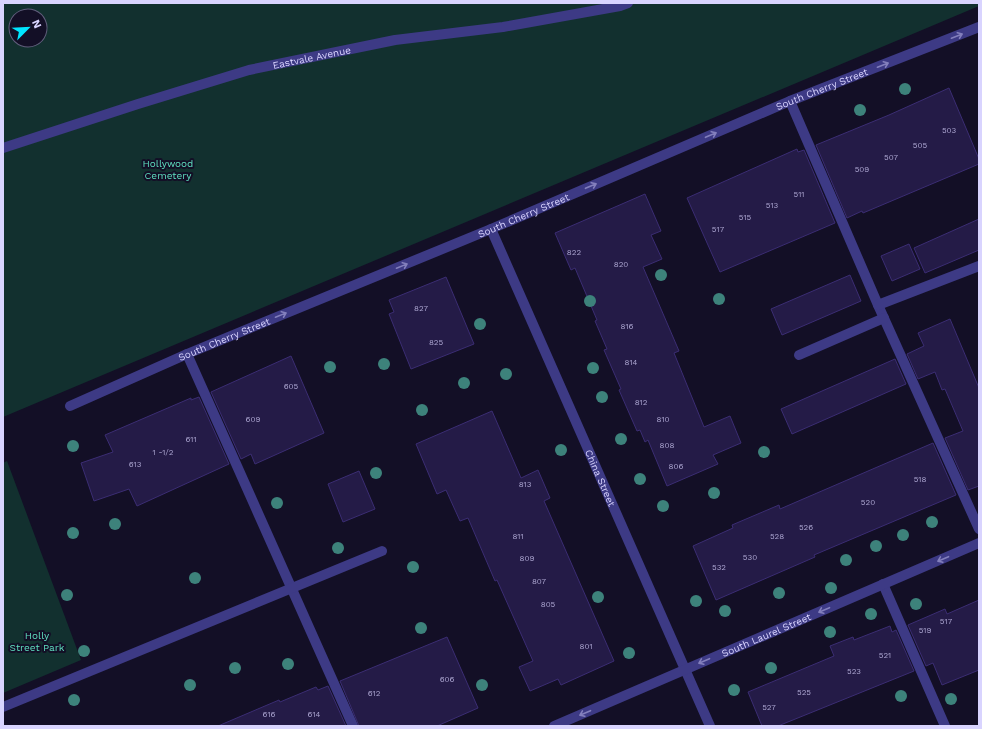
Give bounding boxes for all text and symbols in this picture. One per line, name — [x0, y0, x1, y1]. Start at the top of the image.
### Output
north arrow — [8, 8, 48, 48]
text: N — [29, 18, 44, 31]
one-way arrow — [951, 31, 963, 39]
street label: Eastvale Avenue — [272, 44, 352, 71]
one-way arrow — [877, 60, 889, 68]
street label: South Cherry Street — [774, 66, 870, 112]
house number: 503 — [942, 126, 956, 135]
one-way arrow — [705, 130, 717, 138]
house number: 505 — [913, 141, 927, 150]
house number: 507 — [884, 153, 898, 162]
park label: Hollywood Cemetery — [143, 158, 193, 181]
house number: 509 — [855, 165, 869, 174]
one-way arrow — [585, 182, 597, 189]
house number: 511 — [794, 190, 804, 199]
street label: South Cherry Street — [476, 191, 572, 240]
house number: 513 — [766, 201, 779, 210]
house number: 515 — [739, 213, 752, 222]
house number: 517 — [712, 225, 725, 234]
house number: 822 — [567, 248, 581, 257]
house number: 820 — [614, 260, 628, 269]
one-way arrow — [395, 261, 407, 269]
house number: 827 — [414, 304, 428, 313]
one-way arrow — [275, 311, 287, 319]
street label: South Cherry Street — [177, 315, 272, 363]
house number: 816 — [621, 322, 634, 331]
house number: 825 — [429, 338, 443, 347]
house number: 814 — [625, 358, 638, 367]
house number: 605 — [284, 382, 299, 391]
house number: 812 — [635, 398, 648, 407]
house number: 609 — [246, 415, 260, 424]
house number: 810 — [656, 415, 670, 424]
house number: 611 — [185, 435, 197, 444]
house number: 808 — [660, 441, 674, 450]
house number: 1 -1/2 — [153, 448, 174, 457]
street label: China Street — [583, 448, 618, 509]
house number: 613 — [129, 460, 142, 469]
house number: 806 — [669, 462, 684, 471]
house number: 518 — [914, 475, 926, 484]
house number: 813 — [519, 480, 532, 489]
house number: 520 — [861, 498, 875, 507]
house number: 526 — [799, 523, 813, 532]
house number: 811 — [512, 532, 524, 541]
house number: 528 — [770, 532, 784, 541]
house number: 530 — [743, 553, 757, 562]
house number: 809 — [520, 554, 534, 563]
one-way arrow — [938, 555, 950, 563]
house number: 532 — [712, 563, 726, 572]
house number: 807 — [532, 577, 547, 586]
house number: 805 — [541, 600, 556, 609]
one-way arrow — [818, 607, 830, 614]
street label: South Laurel Street — [720, 611, 813, 659]
house number: 517 — [940, 617, 953, 626]
house number: 519 — [919, 626, 931, 635]
park label: Holly Street Park — [9, 630, 65, 653]
house number: 801 — [579, 642, 593, 651]
house number: 521 — [879, 651, 891, 660]
one-way arrow — [699, 658, 711, 665]
house number: 523 — [847, 667, 861, 676]
house number: 606 — [440, 675, 454, 684]
house number: 525 — [797, 688, 811, 697]
house number: 612 — [368, 689, 381, 698]
house number: 527 — [762, 703, 776, 712]
one-way arrow — [579, 709, 591, 717]
house number: 616 — [263, 710, 276, 719]
house number: 614 — [308, 710, 321, 719]

